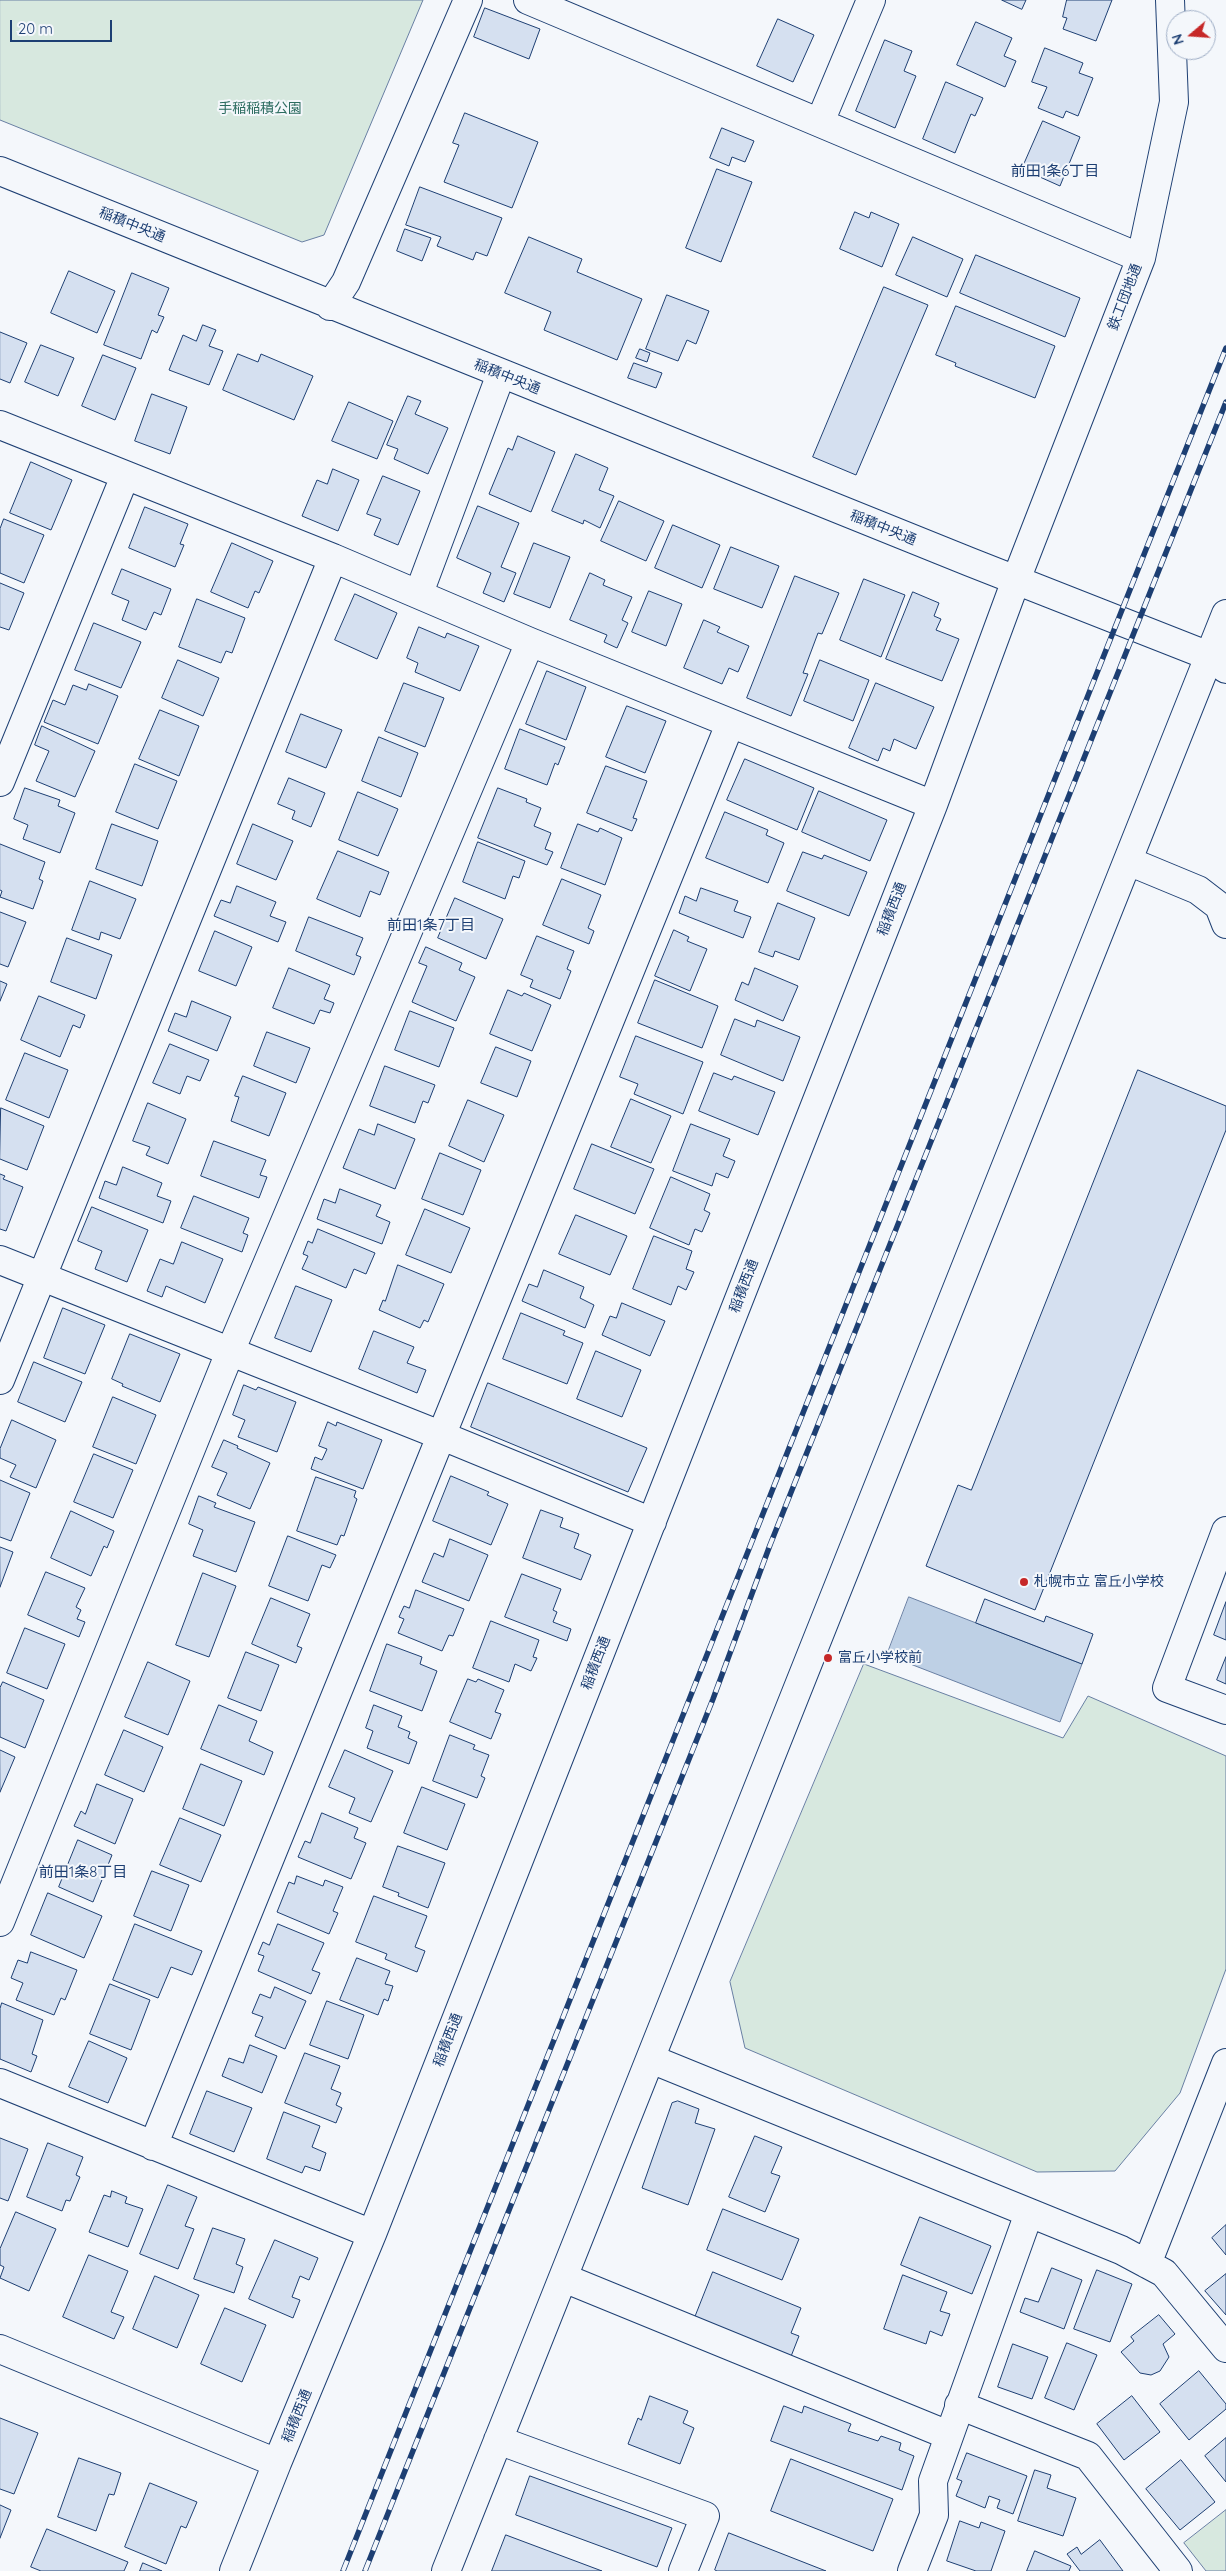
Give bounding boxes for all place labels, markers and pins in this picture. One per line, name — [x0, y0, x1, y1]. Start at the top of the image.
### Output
place label: 札幌市立 富丘小学校 — [1034, 1574, 1164, 1590]
marker: 札幌市立 富丘小学校 — [1018, 1576, 1030, 1588]
place label: 富丘小学校前 — [838, 1650, 922, 1666]
marker: 富丘小学校前 — [822, 1652, 834, 1664]

